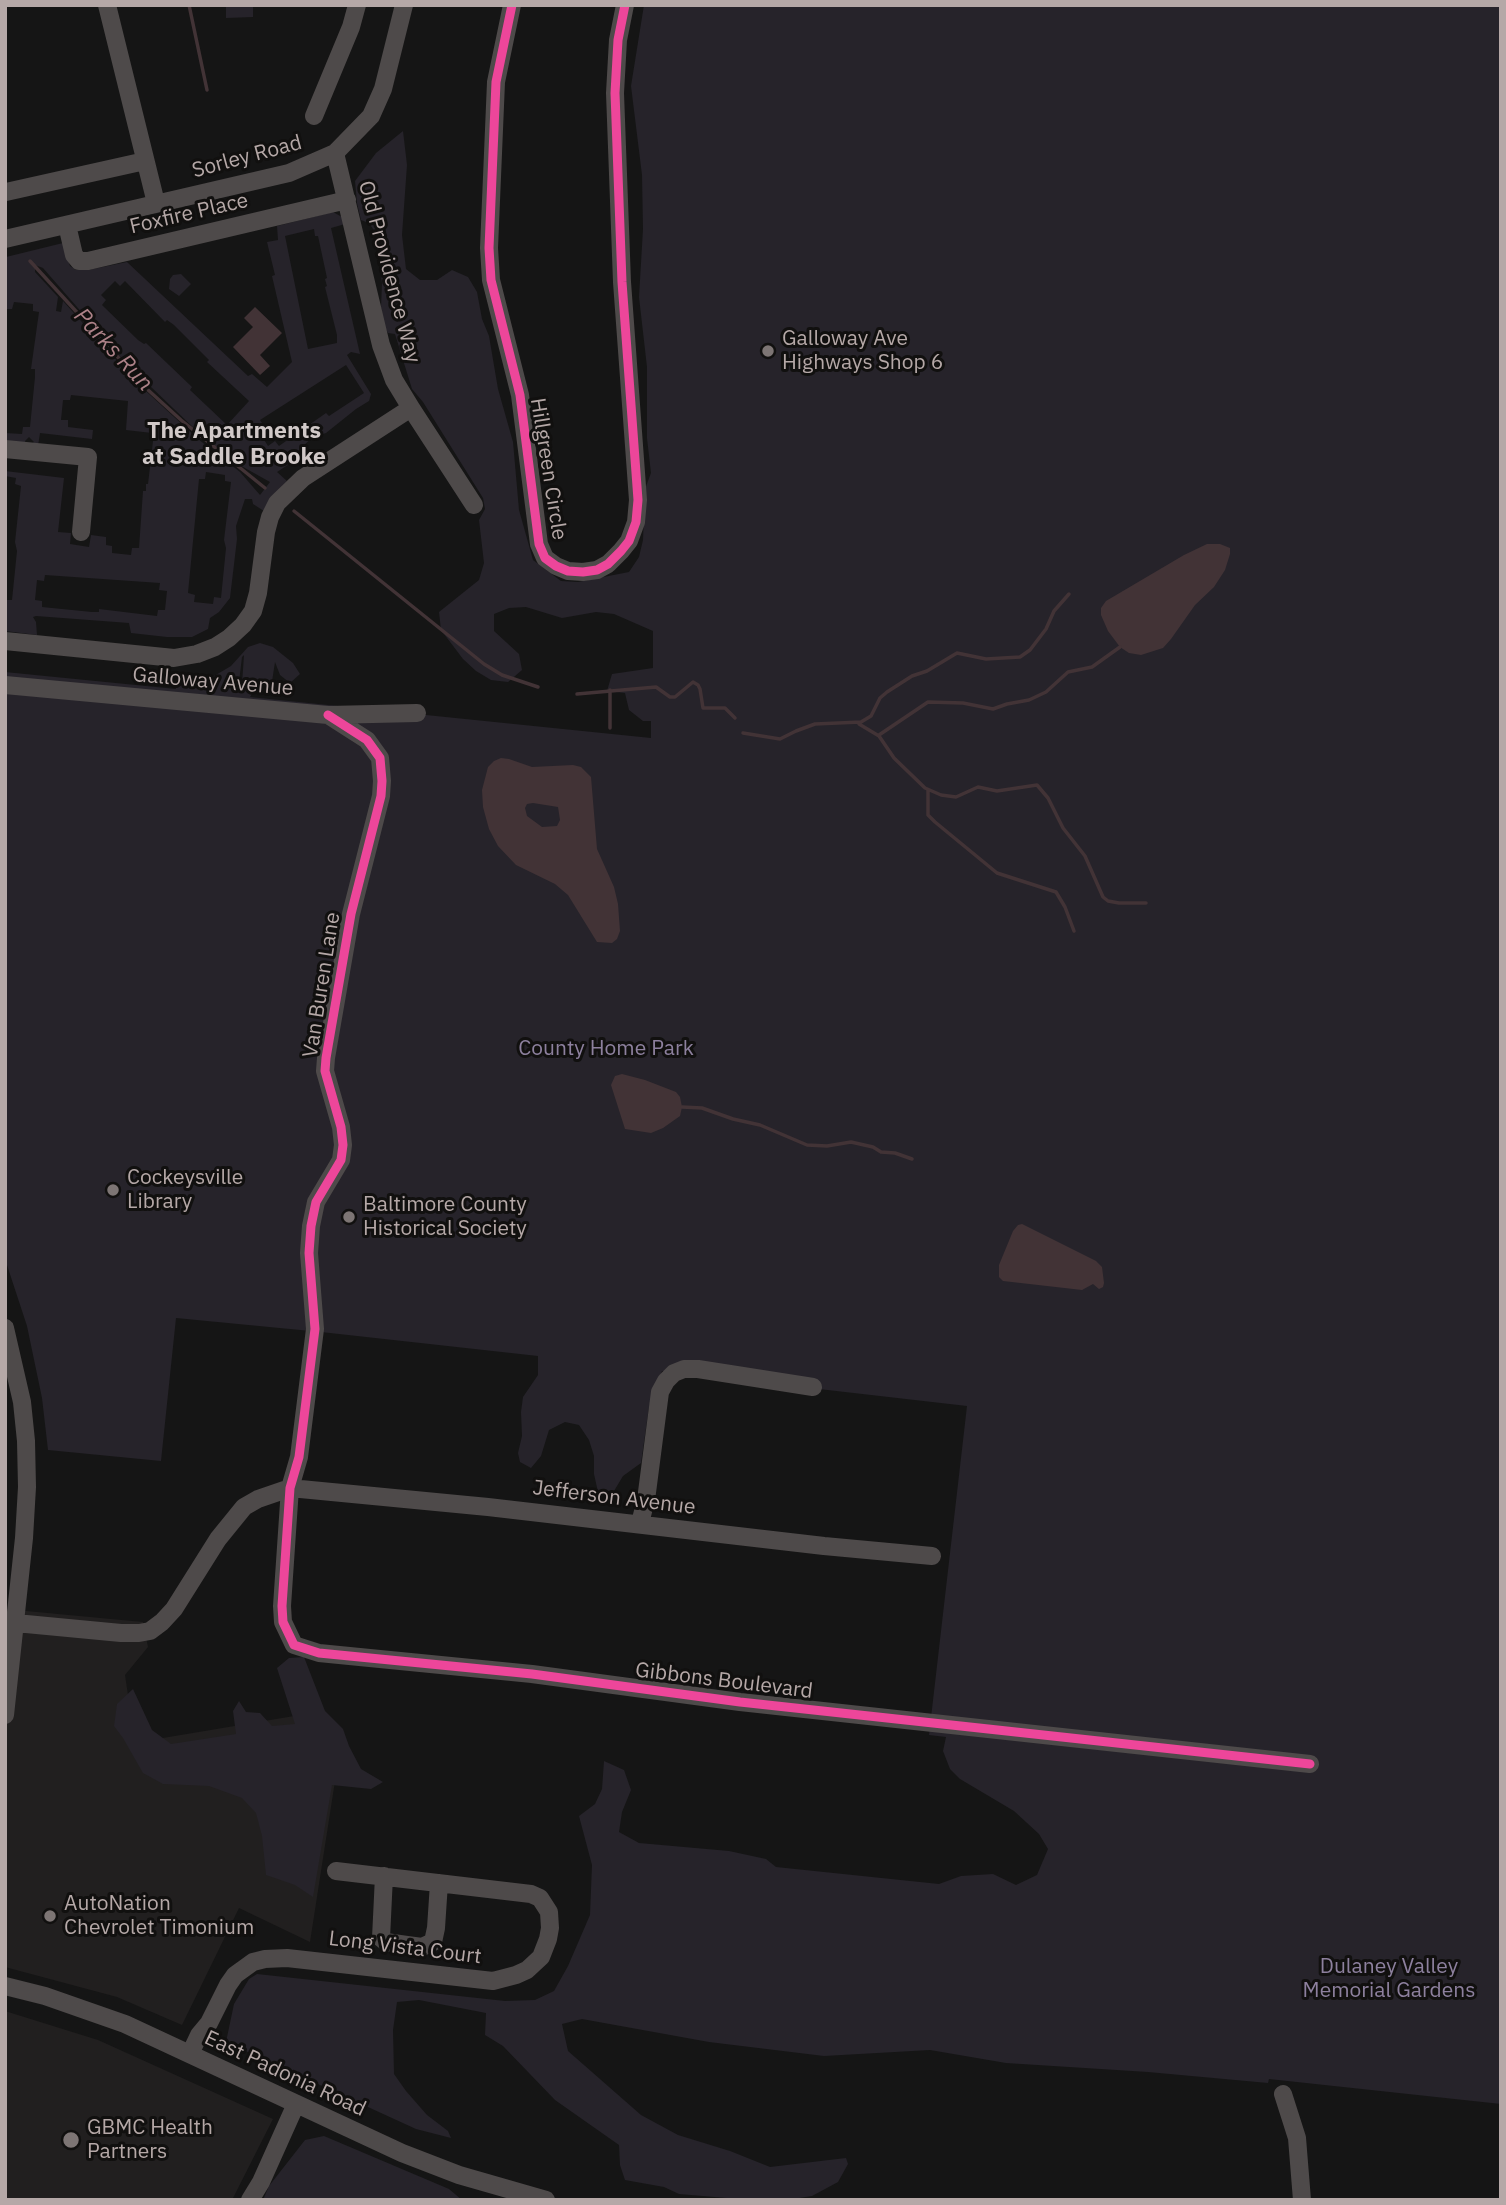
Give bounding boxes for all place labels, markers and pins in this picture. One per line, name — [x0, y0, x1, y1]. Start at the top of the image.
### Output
place label: Galloway Ave Highways Shop 6 — [782, 326, 943, 376]
marker: Galloway Ave Highways Shop 6 — [760, 343, 776, 359]
place label: Cockeysville Library — [127, 1165, 243, 1215]
marker: Cockeysville Library — [105, 1182, 121, 1198]
place label: Baltimore County Historical Society — [363, 1192, 527, 1242]
marker: Baltimore County Historical Society — [341, 1209, 357, 1225]
place label: AutoNation Chevrolet Timonium — [64, 1891, 254, 1941]
marker: AutoNation Chevrolet Timonium — [42, 1908, 58, 1924]
place label: GBMC Health Partners — [87, 2115, 213, 2165]
marker: GBMC Health Partners — [61, 2130, 81, 2150]

